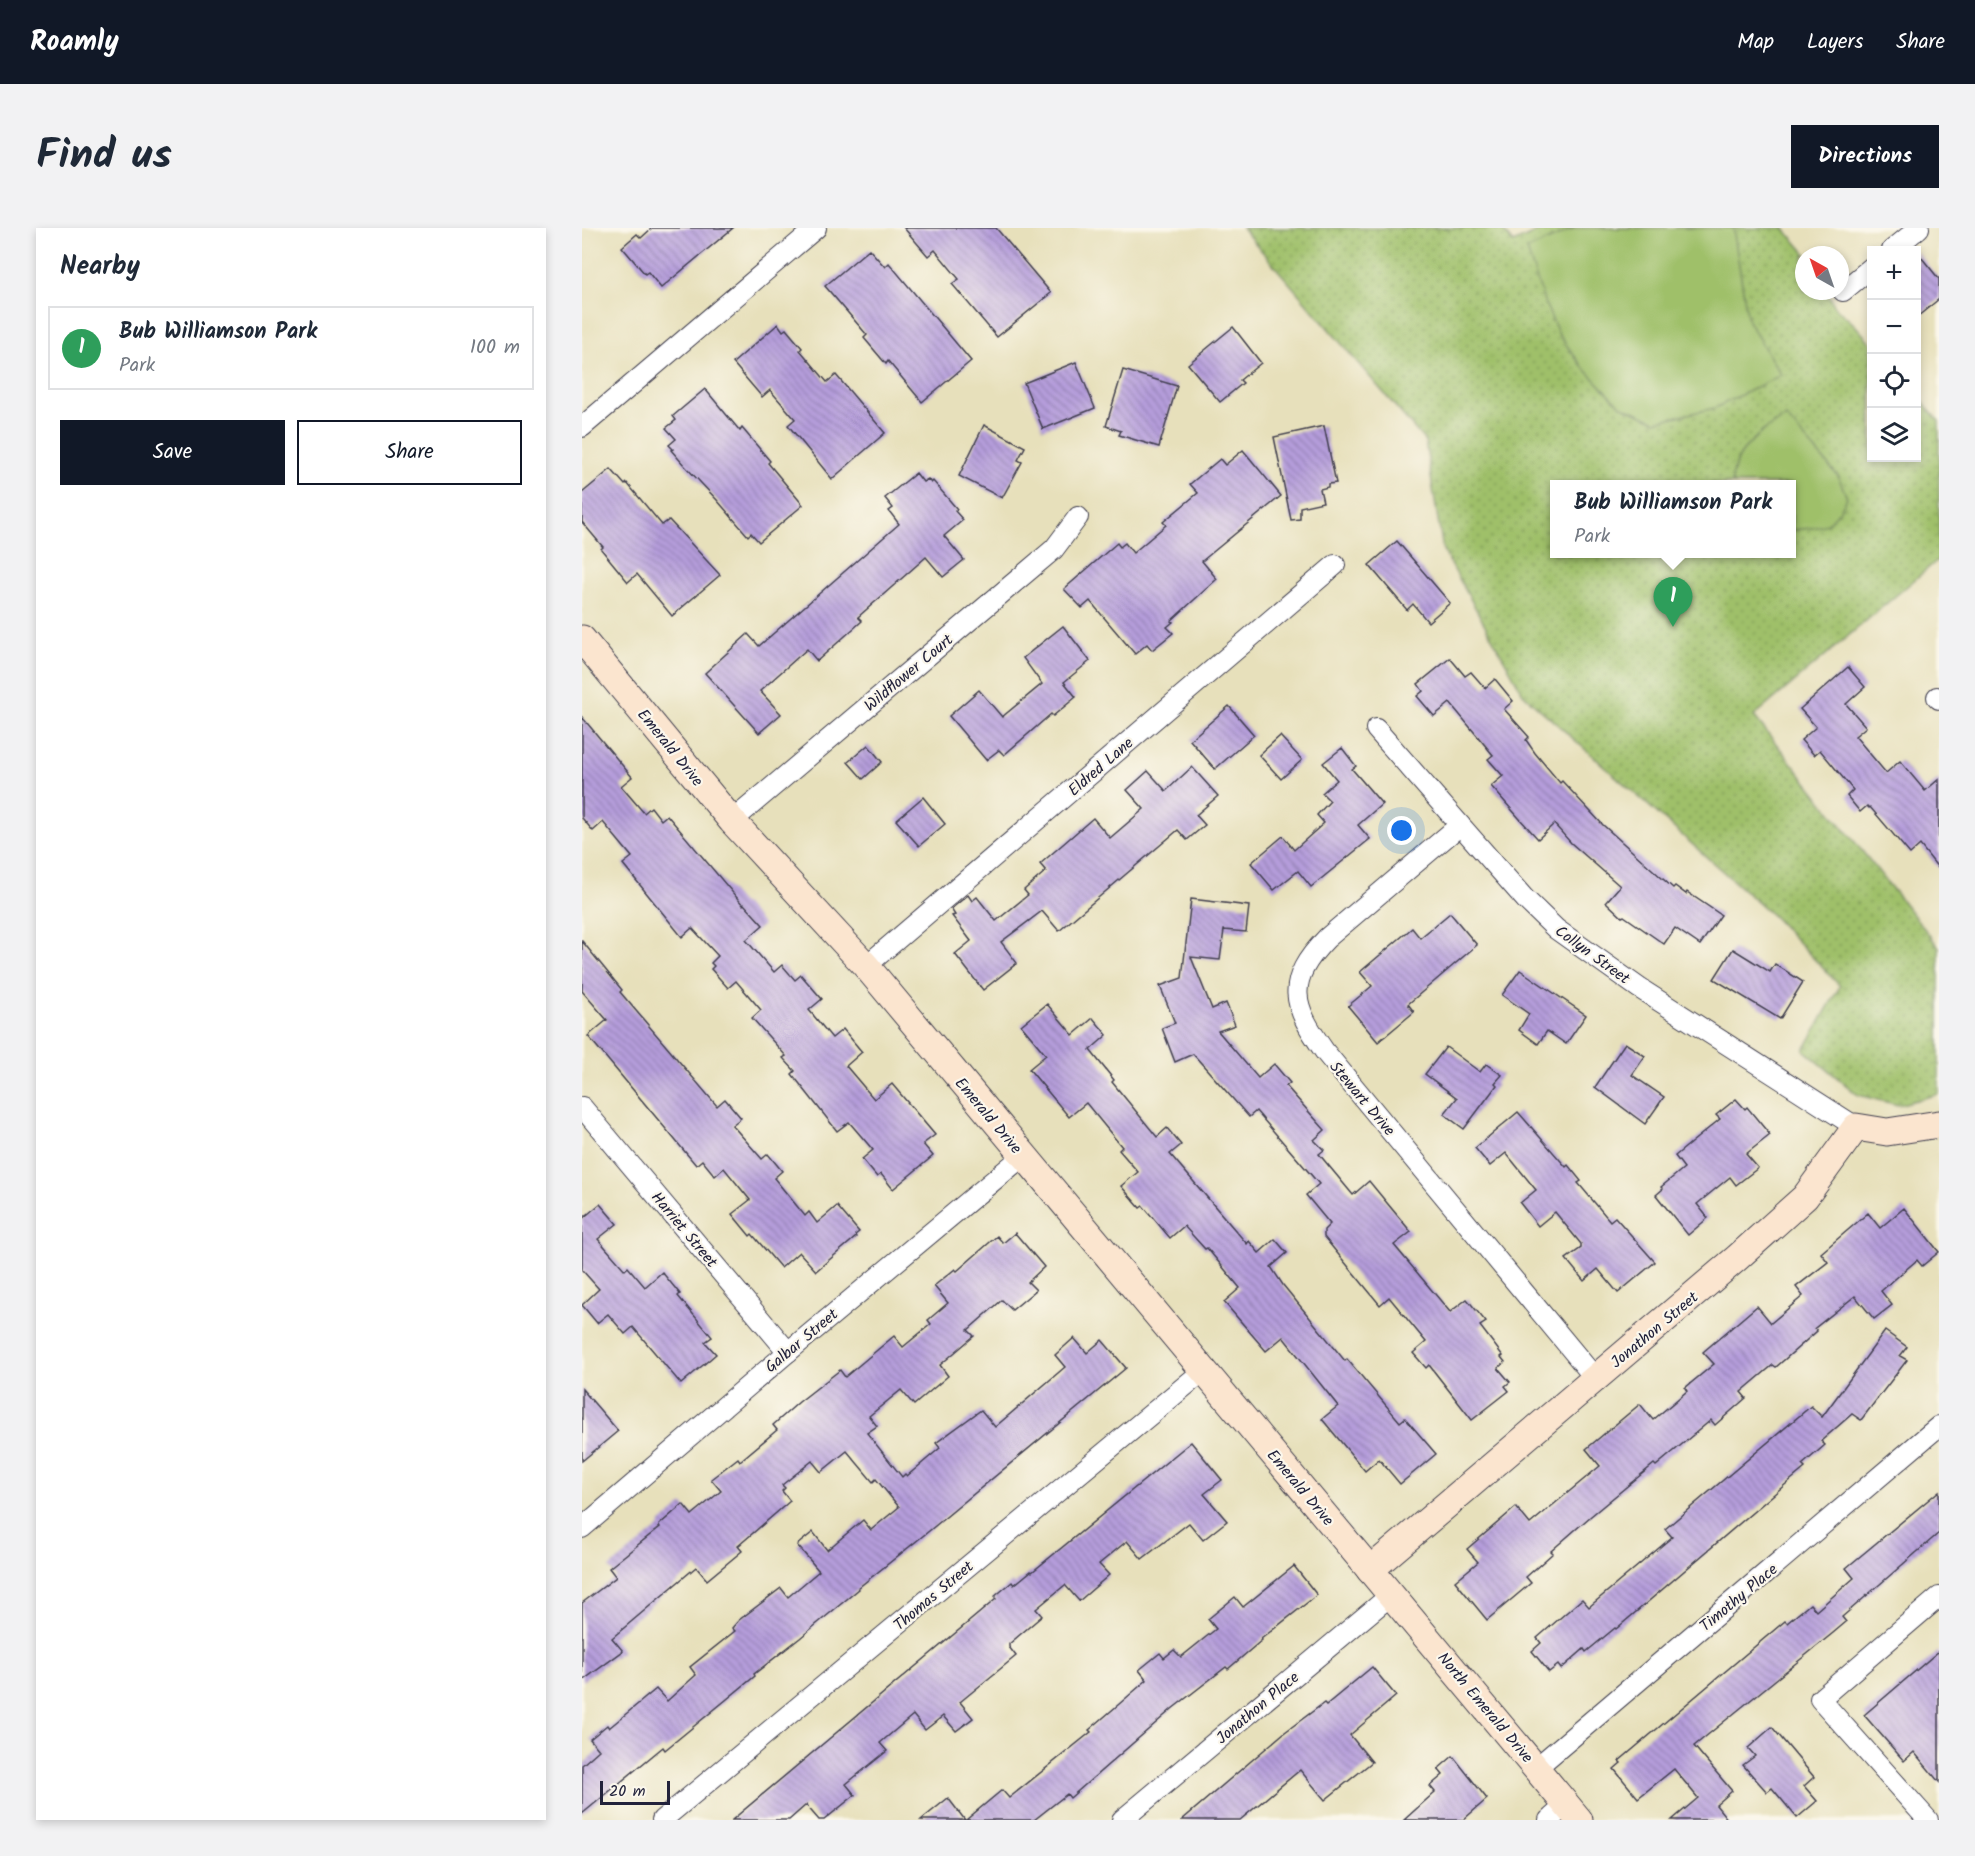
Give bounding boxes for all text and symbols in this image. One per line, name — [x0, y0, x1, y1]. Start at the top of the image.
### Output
text: Roamly — [30, 20, 119, 65]
text: Map — [1737, 26, 1774, 59]
text: Layers — [1807, 26, 1863, 59]
text: Share — [1896, 26, 1945, 59]
text: Find us — [36, 123, 172, 190]
button: Directions — [1791, 125, 1939, 188]
text: Nearby — [60, 246, 140, 288]
north arrow — [1795, 246, 1849, 300]
map controls — [1867, 246, 1921, 462]
button: + — [1867, 246, 1921, 300]
button: − — [1867, 300, 1921, 354]
text: Bub Williamson Park — [119, 315, 317, 350]
text: 1 — [78, 332, 85, 364]
text: 100 m — [470, 332, 520, 364]
text: Park — [119, 350, 155, 382]
button: locate — [1867, 354, 1921, 408]
button: layers — [1867, 408, 1921, 462]
button: Save — [60, 420, 285, 485]
button: Share — [297, 420, 522, 485]
popup — [1550, 480, 1796, 558]
text: Bub Williamson Park — [1574, 486, 1772, 521]
text: Park — [1574, 521, 1610, 553]
pin: 1 — [1654, 578, 1692, 627]
street label: Wildflower Court — [859, 628, 960, 718]
street label: Emerald Drive — [631, 704, 709, 792]
street label: Eldred Lane — [1063, 731, 1139, 803]
your location — [1387, 816, 1416, 845]
street label: Collyn Street — [1549, 919, 1636, 992]
street label: Stewart Drive — [1323, 1056, 1401, 1142]
street label: Emerald Drive — [948, 1072, 1028, 1160]
street label: Harriet Street — [644, 1186, 724, 1274]
street label: Jonathon Street — [1605, 1285, 1705, 1375]
street label: Galbar Street — [760, 1302, 845, 1379]
street label: Emerald Drive — [1260, 1444, 1340, 1532]
street label: Thomas Street — [888, 1554, 980, 1637]
street label: Timothy Place — [1694, 1558, 1784, 1638]
street label: North Emerald Drive — [1431, 1647, 1539, 1769]
street label: Jonathon Place — [1211, 1666, 1305, 1751]
scale bar — [600, 1778, 670, 1806]
text: 20 m — [609, 1779, 645, 1804]

